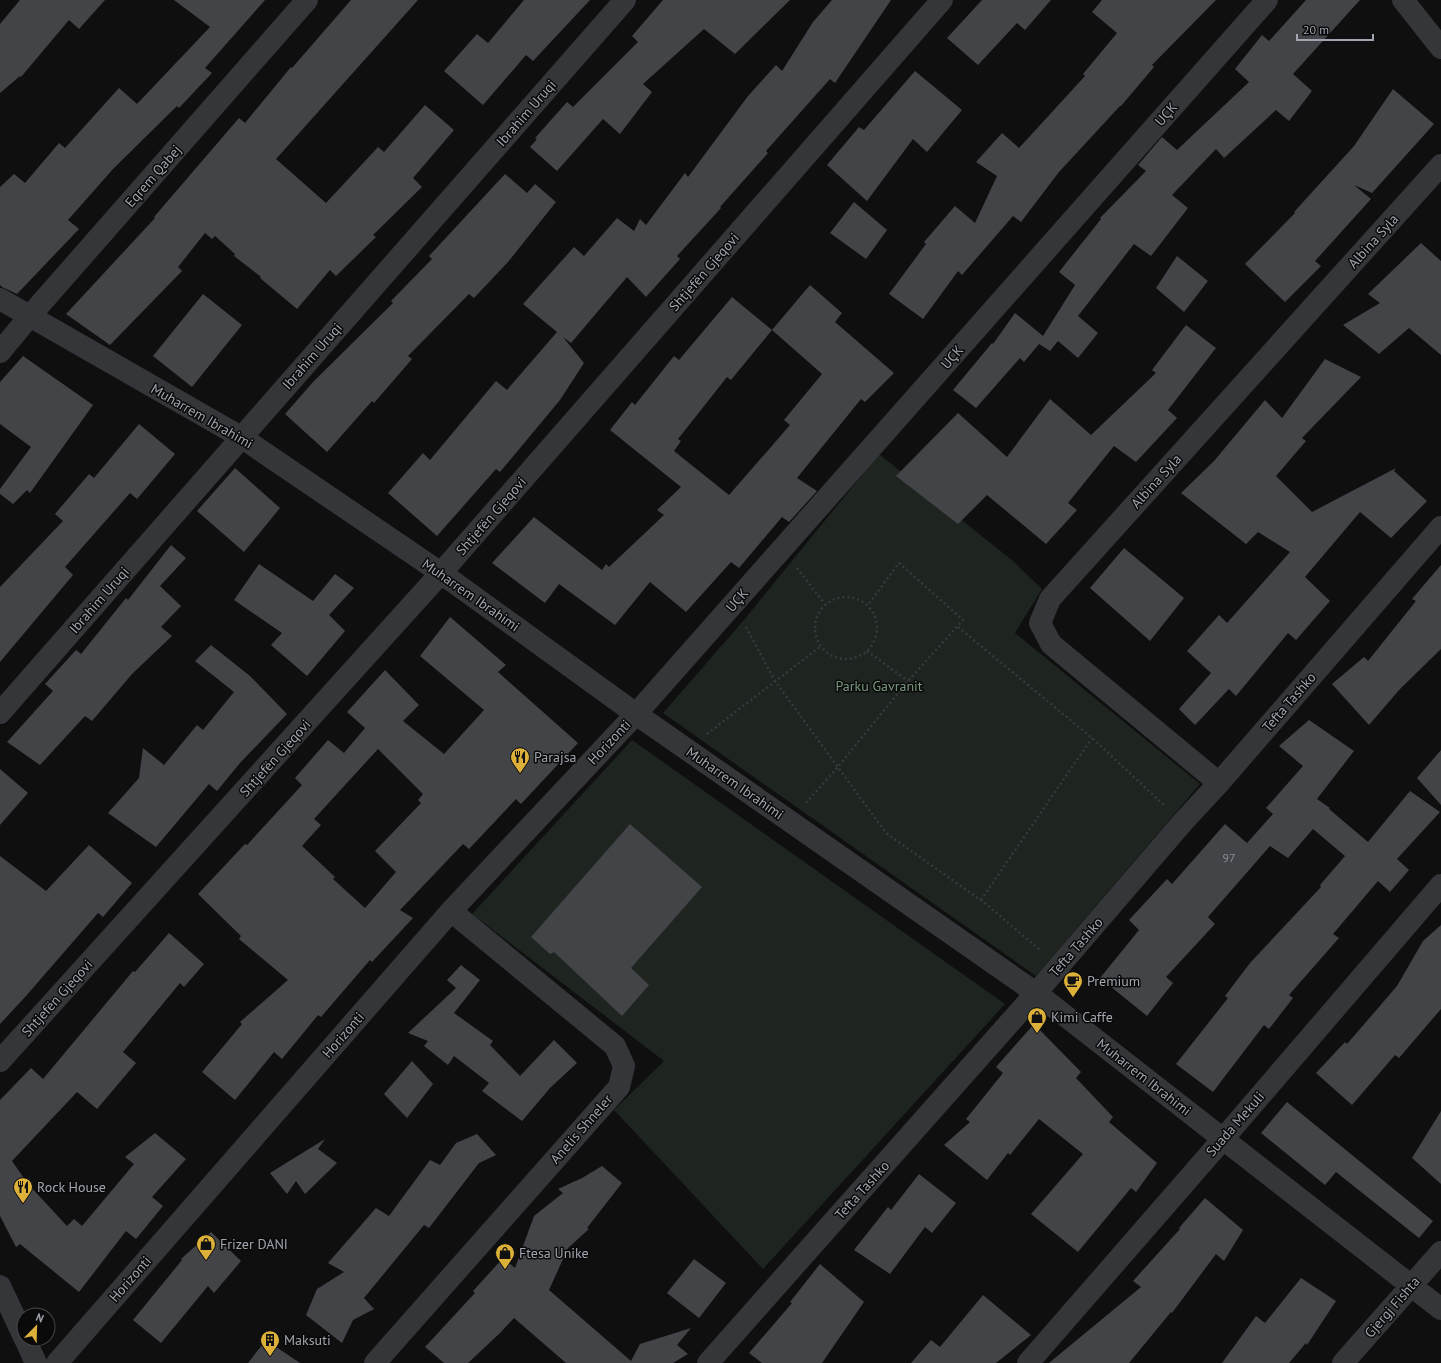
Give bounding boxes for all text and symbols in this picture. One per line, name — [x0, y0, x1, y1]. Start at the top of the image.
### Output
scale bar — [1297, 16, 1373, 42]
text: 20 m — [1303, 22, 1329, 37]
street label: Ibrahim Uruqi — [492, 76, 560, 150]
street label: UÇK — [1151, 98, 1182, 130]
street label: Eqrem Qabej — [121, 141, 185, 211]
street label: Albina Syla — [1344, 210, 1402, 272]
street label: Shtjefën Gjeqovi — [665, 229, 743, 315]
street label: Ibrahim Uruqi — [278, 319, 346, 393]
street label: UÇK — [937, 341, 968, 373]
street label: Muharrem Ibrahimi — [148, 379, 256, 453]
street label: Albina Syla — [1127, 450, 1185, 512]
street label: Shtjefën Gjeqovi — [452, 473, 530, 559]
street label: Muharrem Ibrahimi — [419, 555, 523, 635]
street label: Ibrahim Uruqi — [65, 563, 133, 637]
street label: UÇK — [722, 584, 753, 616]
street label: Tefta Tashko — [1258, 668, 1320, 736]
park label: Parku Gavranit — [835, 677, 923, 695]
street label: Shtjefën Gjeqovi — [235, 716, 315, 800]
street label: Horizonti — [584, 716, 634, 768]
street label: Muharrem Ibrahimi — [683, 743, 787, 823]
restaurant icon: Parajsa — [509, 746, 531, 774]
place label: Parajsa — [534, 748, 577, 766]
house number: 97 — [1222, 850, 1236, 865]
street label: Tefta Tashko — [1045, 913, 1107, 981]
street label: Shtjefën Gjeqovi — [17, 956, 97, 1040]
cafe icon: Premium — [1062, 970, 1084, 998]
place label: Premium — [1087, 972, 1140, 990]
shop icon: Kimi Caffe — [1026, 1006, 1048, 1034]
street label: Horizonti — [318, 1008, 368, 1062]
place label: Kimi Caffe — [1051, 1008, 1113, 1026]
street label: Muharrem Ibrahimi — [1093, 1035, 1195, 1119]
street label: Suada Mekuli — [1202, 1088, 1268, 1160]
street label: Anelis Shneler — [546, 1090, 616, 1167]
street label: Tefta Tashko — [831, 1157, 893, 1223]
restaurant icon: Rock House — [12, 1176, 34, 1204]
place label: Rock House — [37, 1178, 106, 1196]
shop icon: Frizer DANI — [195, 1233, 217, 1261]
place label: Frizer DANI — [220, 1235, 288, 1253]
shop icon: Ftesa Unike — [494, 1242, 516, 1270]
place label: Ftesa Unike — [519, 1244, 589, 1262]
street label: Horizonti — [105, 1252, 155, 1306]
street label: Gjergj Fishta — [1360, 1273, 1424, 1341]
north arrow — [16, 1307, 56, 1347]
text: N — [34, 1310, 46, 1326]
building icon: Maksuti — [259, 1329, 281, 1357]
place label: Maksuti — [284, 1331, 331, 1349]

